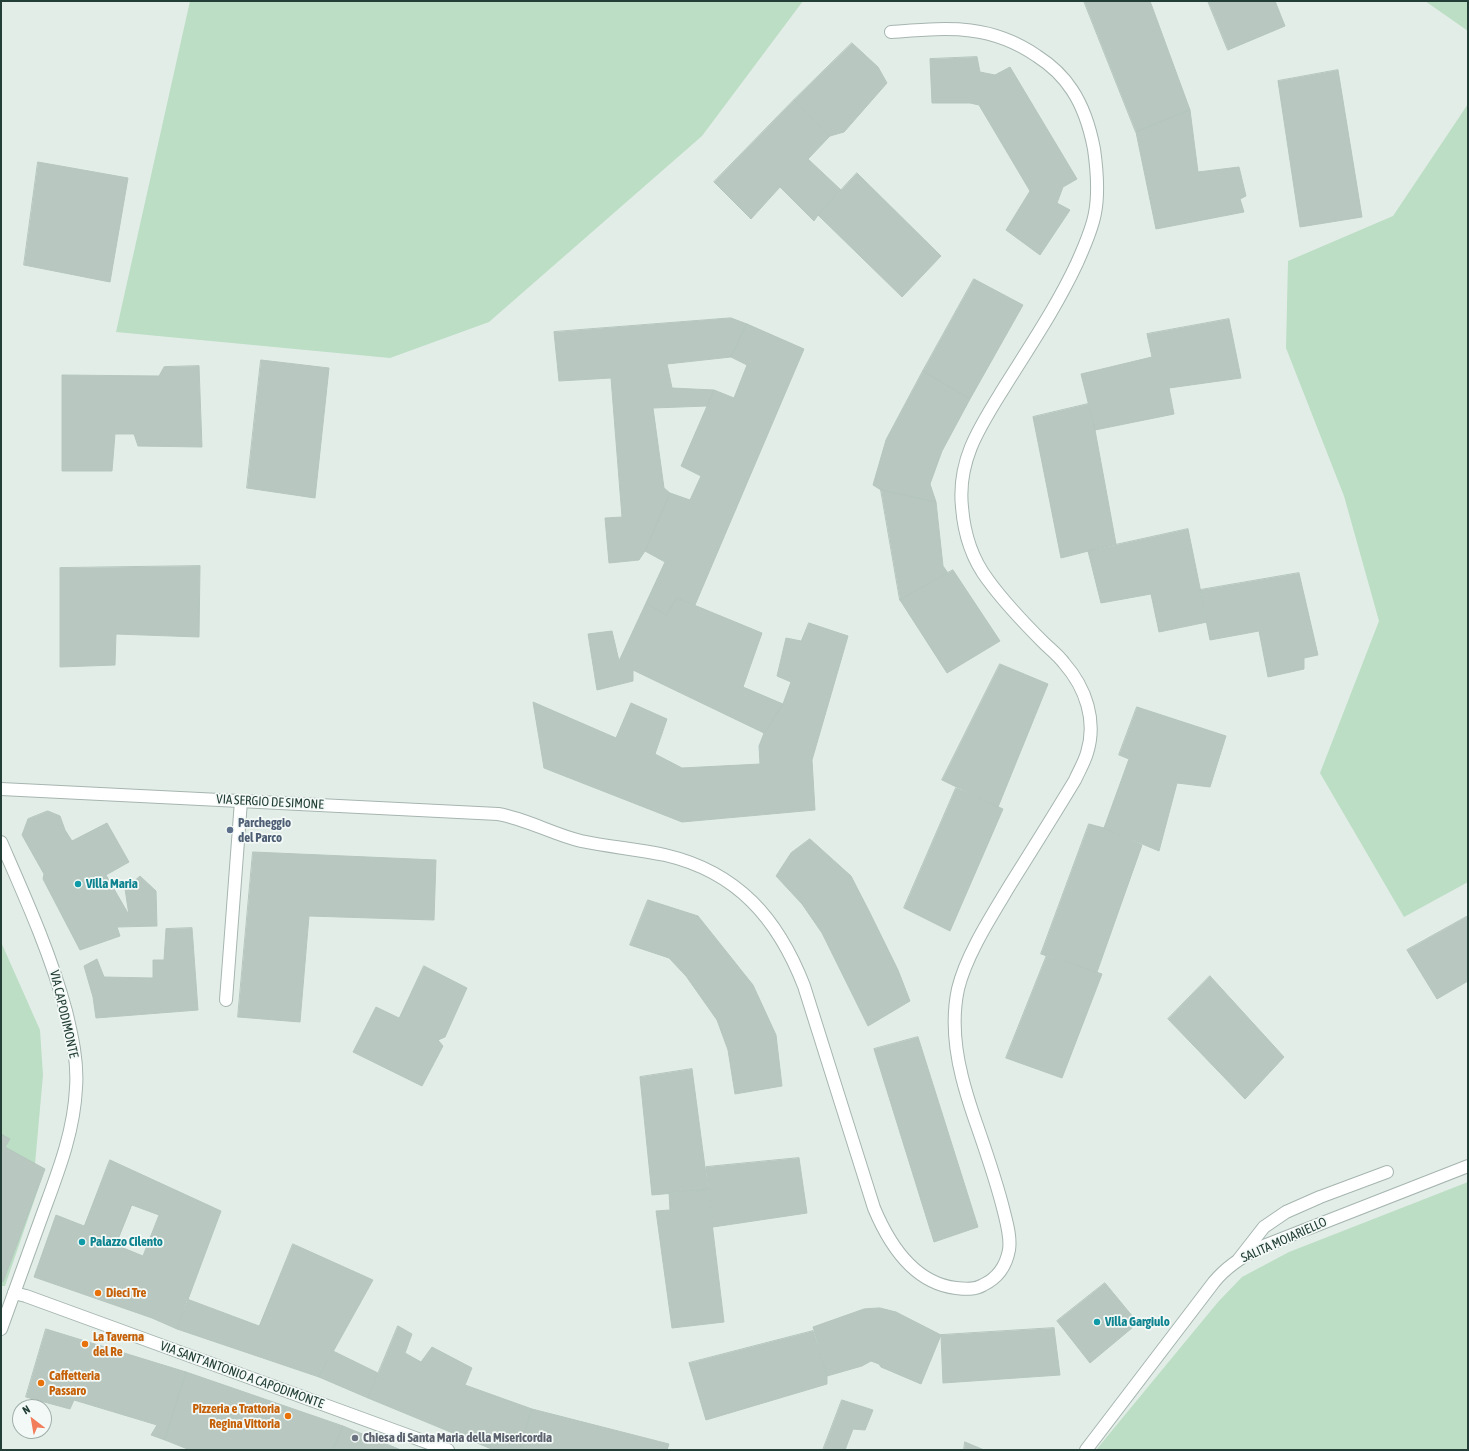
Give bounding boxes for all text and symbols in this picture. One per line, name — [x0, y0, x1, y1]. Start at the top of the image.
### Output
street label: VIA SERGIO DE SIMONE — [216, 791, 324, 813]
place label: Parcheggio del Parco — [238, 815, 291, 846]
marker: Parcheggio del Parco — [225, 825, 235, 835]
place label: Villa Maria — [86, 876, 138, 892]
marker: Villa Maria — [73, 879, 83, 889]
street label: VIA CAPODIMONTE — [46, 968, 82, 1060]
street label: SALITA MOIARIELLO — [1239, 1214, 1329, 1266]
place label: Palazzo Cilento — [90, 1234, 163, 1250]
marker: Palazzo Cilento — [77, 1237, 87, 1247]
place label: Dieci Tre — [106, 1285, 146, 1301]
marker: Dieci Tre — [93, 1288, 103, 1298]
place label: Villa Gargiulo — [1105, 1314, 1170, 1330]
marker: Villa Gargiulo — [1092, 1317, 1102, 1327]
place label: La Taverna del Re — [93, 1329, 144, 1360]
street label: VIA SANT'ANTONIO A CAPODIMONTE — [158, 1338, 326, 1412]
marker: La Taverna del Re — [80, 1339, 90, 1349]
place label: Caffetteria Passaro — [49, 1368, 100, 1399]
marker: Caffetteria Passaro — [36, 1378, 46, 1388]
north arrow — [12, 1399, 52, 1439]
place label: Pizzeria e Trattoria Regina Vittoria — [192, 1401, 280, 1432]
text: N — [20, 1403, 32, 1416]
marker: Pizzeria e Trattoria Regina Vittoria — [283, 1411, 293, 1421]
place label: Chiesa di Santa Maria della Misericordia — [363, 1430, 552, 1446]
marker: Chiesa di Santa Maria della Misericordia — [350, 1433, 360, 1443]

